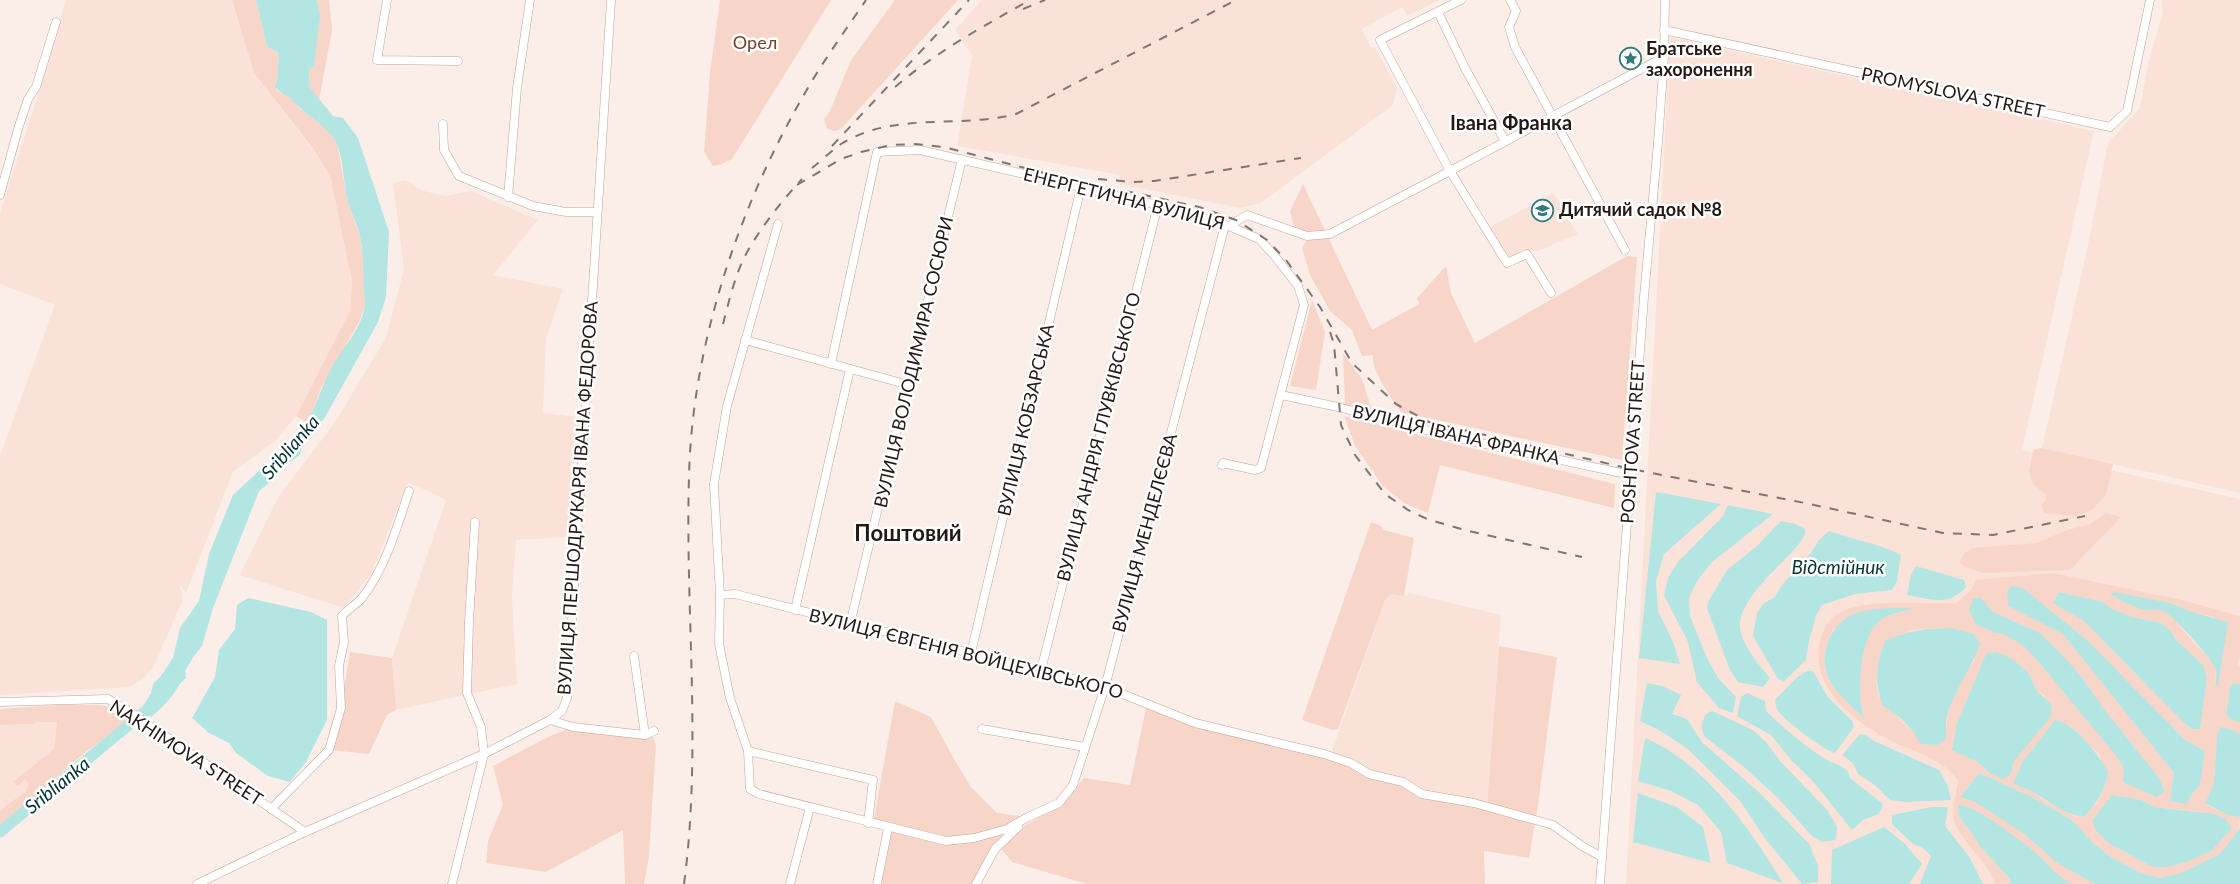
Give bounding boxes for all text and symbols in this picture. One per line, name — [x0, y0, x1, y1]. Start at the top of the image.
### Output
park label: Орел — [733, 31, 777, 53]
place label: Братське захоронення — [1646, 37, 1753, 80]
place icon: Братське захоронення — [1618, 47, 1642, 71]
street label: PROMYSLOVA STREET — [1860, 62, 2047, 122]
district label: Івана Франка — [1450, 110, 1572, 134]
street label: ЕНЕРГЕТИЧНА ВУЛИЦЯ — [1021, 162, 1227, 234]
school or university icon: Дитячий садок №8 — [1531, 198, 1555, 222]
place label: Дитячий садок №8 — [1559, 198, 1722, 220]
street label: ВУЛИЦЯ ВОЛОДИМИРА СОСЮРИ — [869, 214, 957, 510]
street label: ВУЛИЦЯ АНДРІЯ ГЛУВКІВСЬКОГО — [1051, 290, 1145, 584]
street label: ВУЛИЦЯ ПЕРШОДРУКАРЯ ІВАНА ФЕДОРОВА — [552, 299, 602, 696]
street label: ВУЛИЦЯ КОБЗАРСЬКА — [992, 321, 1058, 518]
street label: POSHTOVA STREET — [1615, 359, 1649, 524]
street label: ВУЛИЦЯ ІВАНА ФРАНКА — [1350, 399, 1563, 469]
water label: Sriblianka — [256, 410, 324, 483]
street label: ВУЛИЦЯ МЕНДЕЛЄЄВА — [1107, 430, 1181, 635]
district label: Поштовий — [854, 519, 962, 546]
water label: Відстійник — [1792, 555, 1885, 578]
street label: ВУЛИЦЯ ЄВГЕНІЯ ВОЙЦЕХІВСЬКОГО — [807, 603, 1126, 703]
street label: NAKHIMOVA STREET — [106, 694, 267, 810]
water label: Sriblianka — [19, 751, 94, 818]

